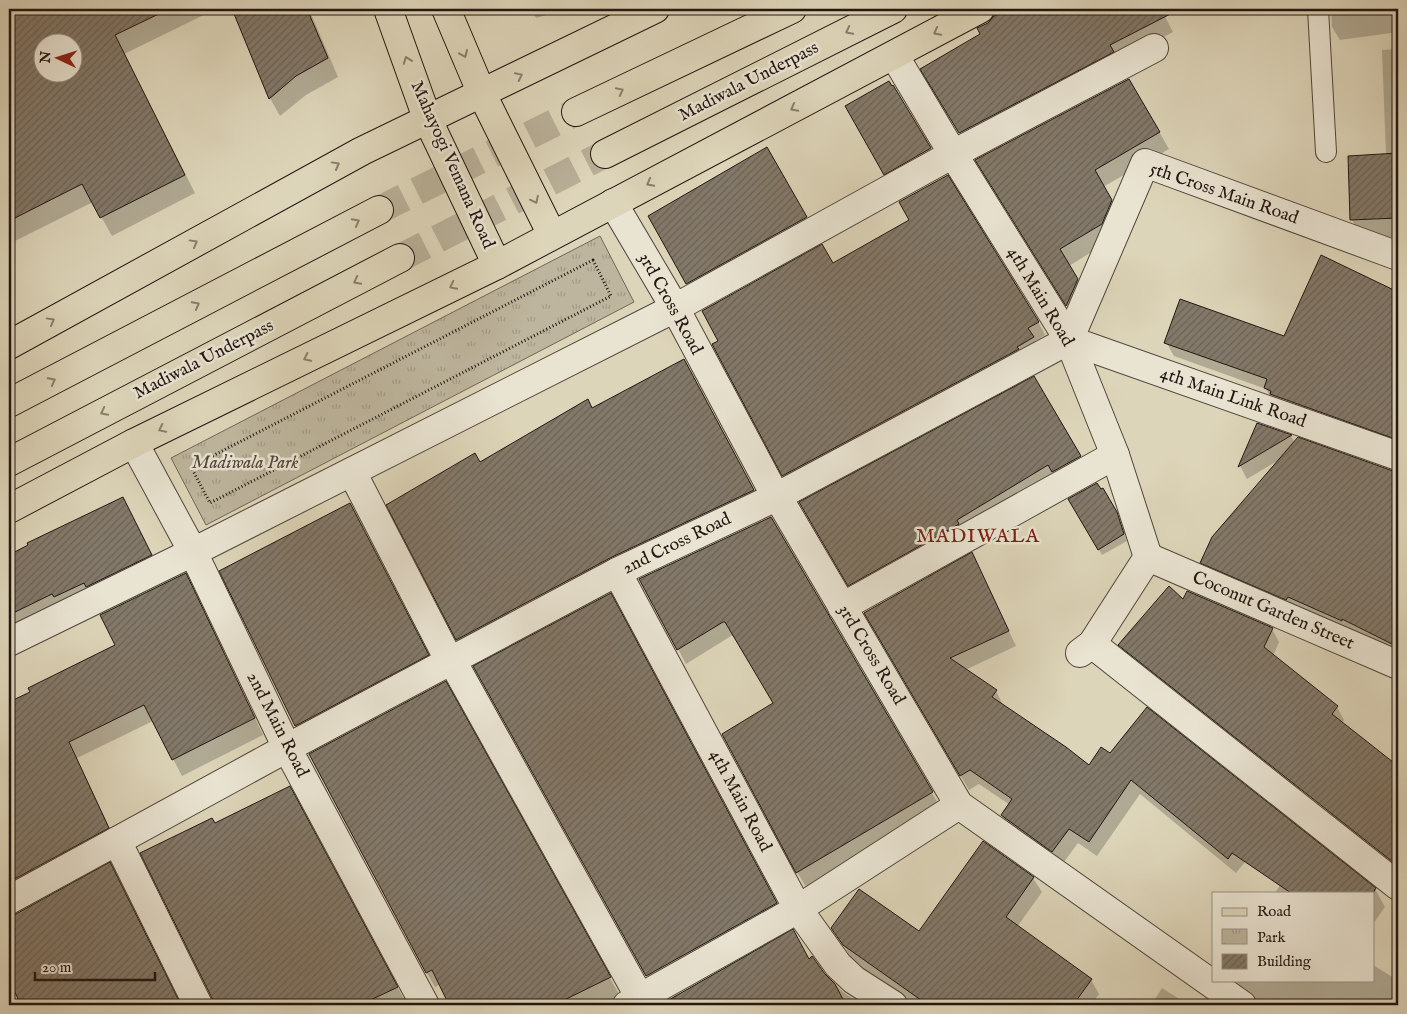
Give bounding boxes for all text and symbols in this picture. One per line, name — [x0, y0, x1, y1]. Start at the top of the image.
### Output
one-way arrow — [846, 25, 855, 35]
one-way arrow — [934, 26, 943, 36]
north arrow — [32, 32, 82, 82]
street label: Madiwala Underpass — [675, 37, 823, 127]
one-way arrow — [458, 49, 469, 58]
text: N — [37, 50, 55, 65]
one-way arrow — [402, 56, 412, 65]
one-way arrow — [514, 71, 523, 82]
street label: Mahayogi Vemana Road — [405, 77, 500, 253]
one-way arrow — [615, 87, 624, 98]
one-way arrow — [790, 101, 799, 111]
street label: 5th Cross Main Road — [1147, 158, 1302, 230]
one-way arrow — [331, 161, 340, 171]
one-way arrow — [646, 177, 655, 187]
one-way arrow — [528, 195, 538, 204]
one-way arrow — [350, 218, 359, 228]
one-way arrow — [189, 239, 198, 249]
street label: 4th Main Road — [1001, 243, 1079, 351]
street label: 3rd Cross Road — [632, 249, 708, 359]
one-way arrow — [353, 275, 362, 285]
one-way arrow — [449, 280, 458, 290]
one-way arrow — [191, 301, 200, 311]
street label: Madiwala Underpass — [130, 315, 278, 405]
one-way arrow — [46, 318, 55, 328]
one-way arrow — [304, 351, 313, 361]
street label: 4th Main Link Road — [1157, 362, 1309, 434]
one-way arrow — [47, 377, 56, 387]
one-way arrow — [100, 406, 109, 416]
one-way arrow — [158, 423, 167, 433]
park label: Madiwala Park — [192, 452, 298, 475]
street label: 2nd Cross Road — [619, 508, 735, 580]
district label: MADIWALA — [916, 524, 1040, 549]
street label: Coconut Garden Street — [1189, 566, 1357, 656]
street label: 3rd Cross Road — [832, 601, 910, 710]
street label: 2nd Main Road — [241, 668, 314, 782]
street label: 4th Main Road — [703, 746, 777, 856]
legend — [1212, 892, 1374, 982]
text: Road — [1257, 902, 1292, 921]
text: Park — [1257, 928, 1287, 947]
scale bar — [35, 949, 155, 981]
text: Building — [1257, 952, 1312, 971]
text: 20 m — [42, 958, 72, 977]

